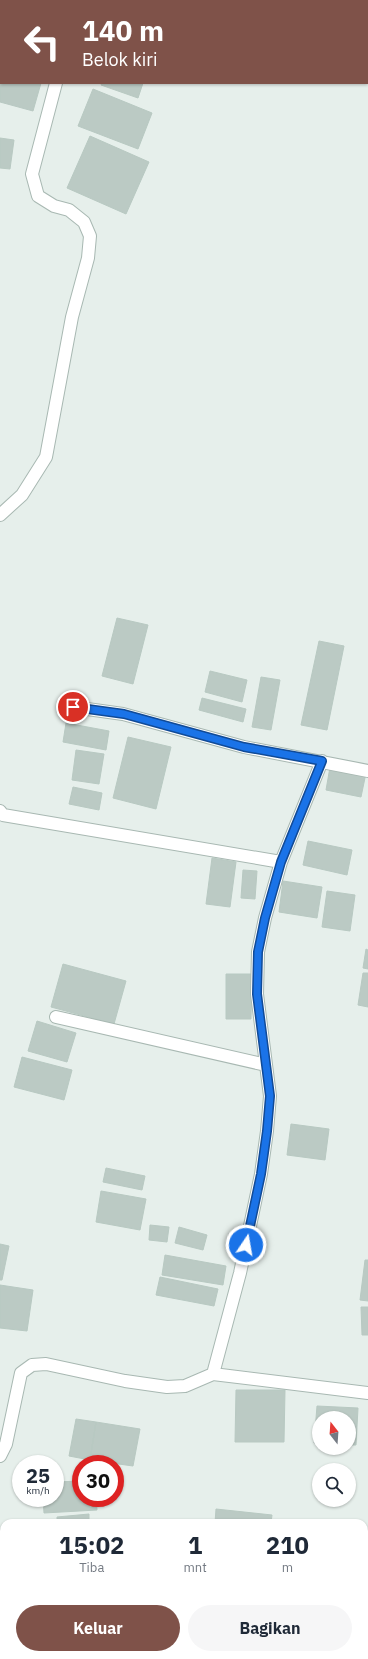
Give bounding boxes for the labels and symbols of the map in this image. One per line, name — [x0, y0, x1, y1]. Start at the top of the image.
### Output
pin — [56, 690, 90, 724]
position arrow — [225, 1224, 267, 1266]
north arrow — [312, 1411, 356, 1455]
speed limit sign: 30 — [72, 1455, 124, 1507]

